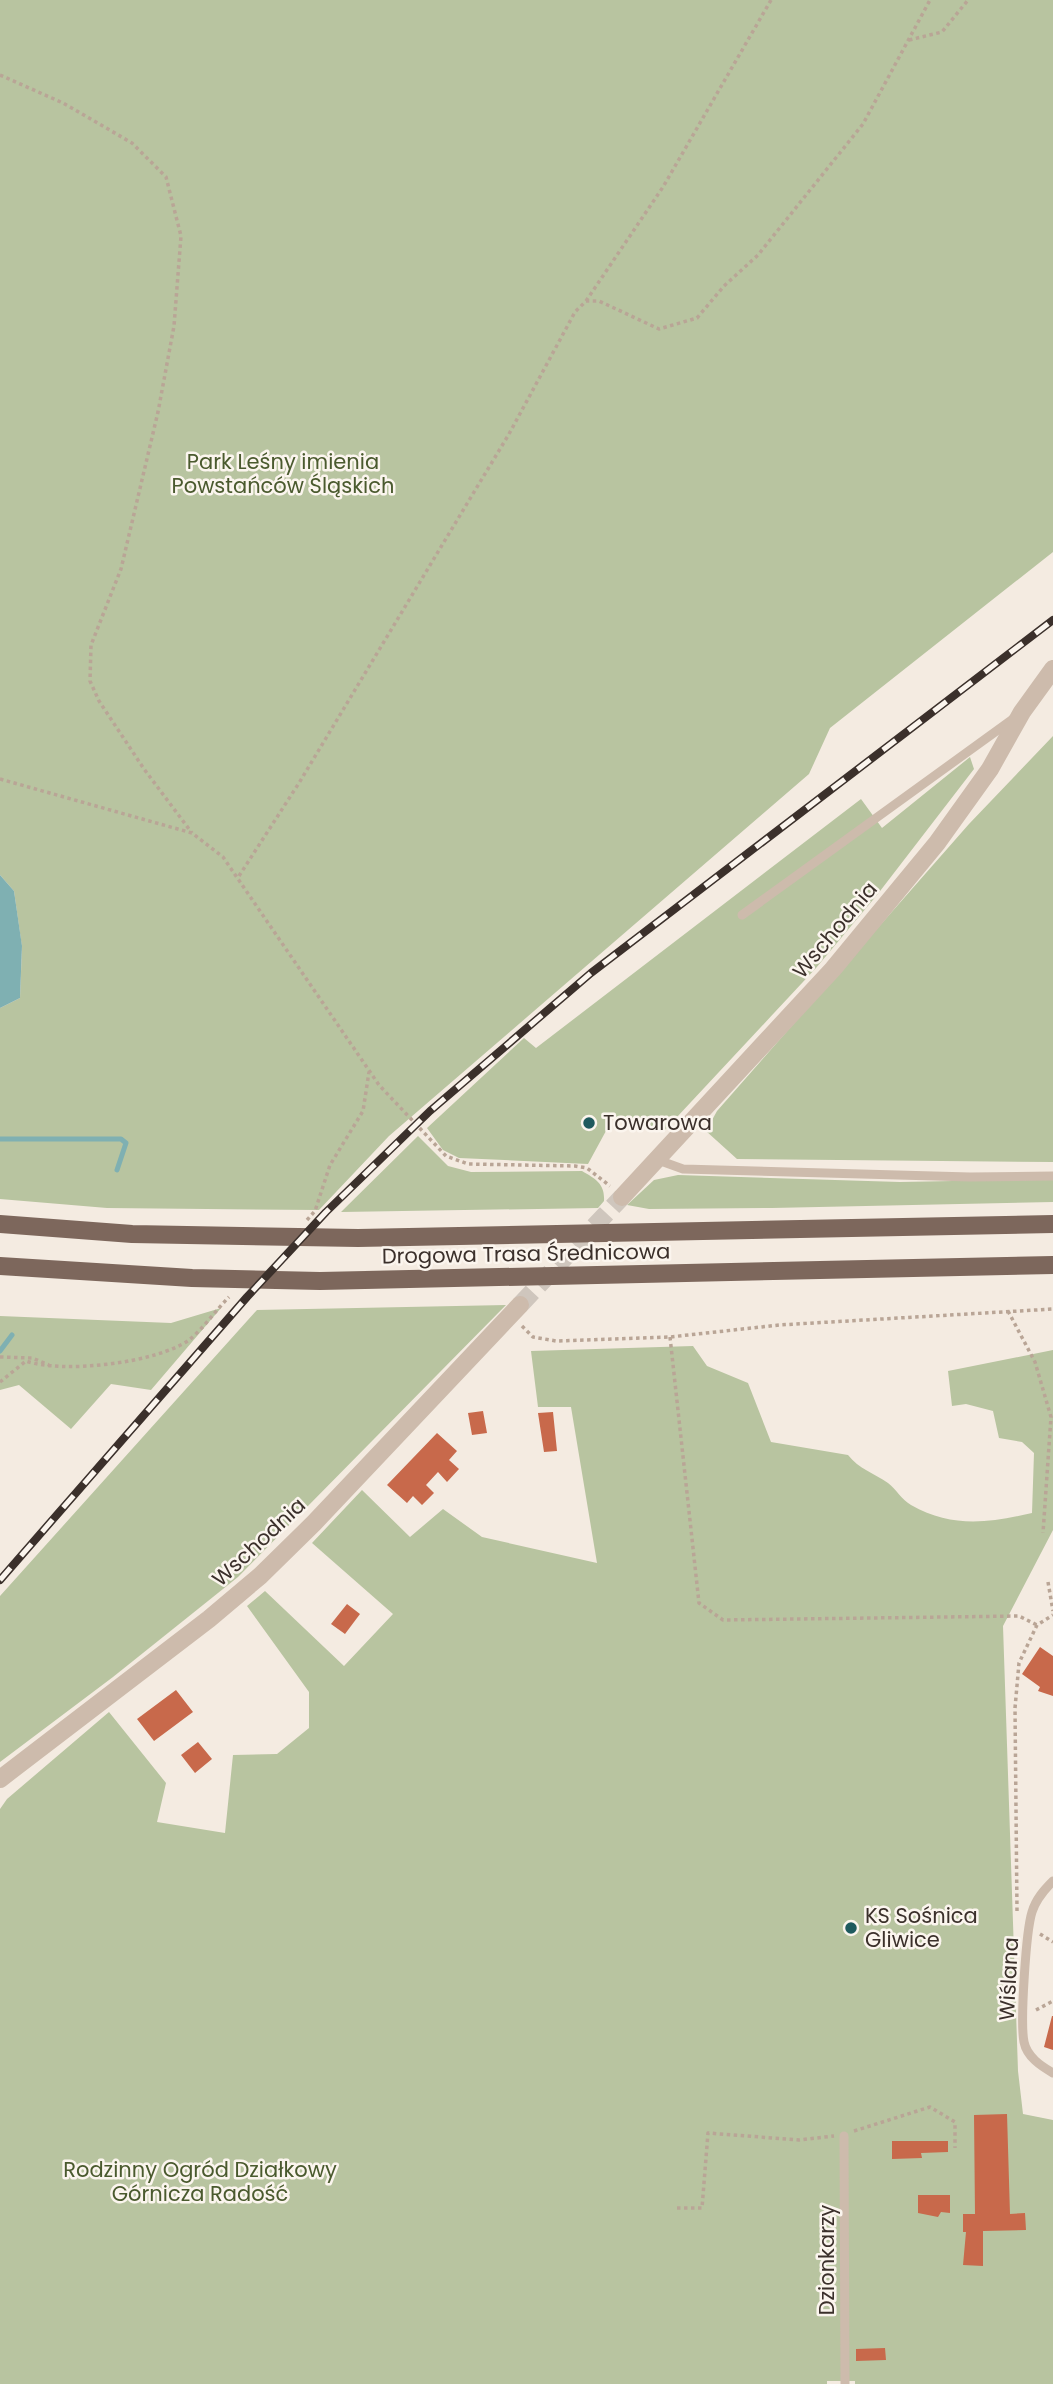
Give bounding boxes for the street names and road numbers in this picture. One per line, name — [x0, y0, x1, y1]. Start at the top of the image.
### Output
street label: Wschodnia — [786, 875, 884, 984]
street label: Drogowa Trasa Średnicowa — [381, 1236, 670, 1271]
street label: Wschodnia — [206, 1491, 312, 1593]
street label: Wiślana — [992, 1936, 1025, 2021]
street label: Dzionkarzy — [812, 2204, 841, 2315]

